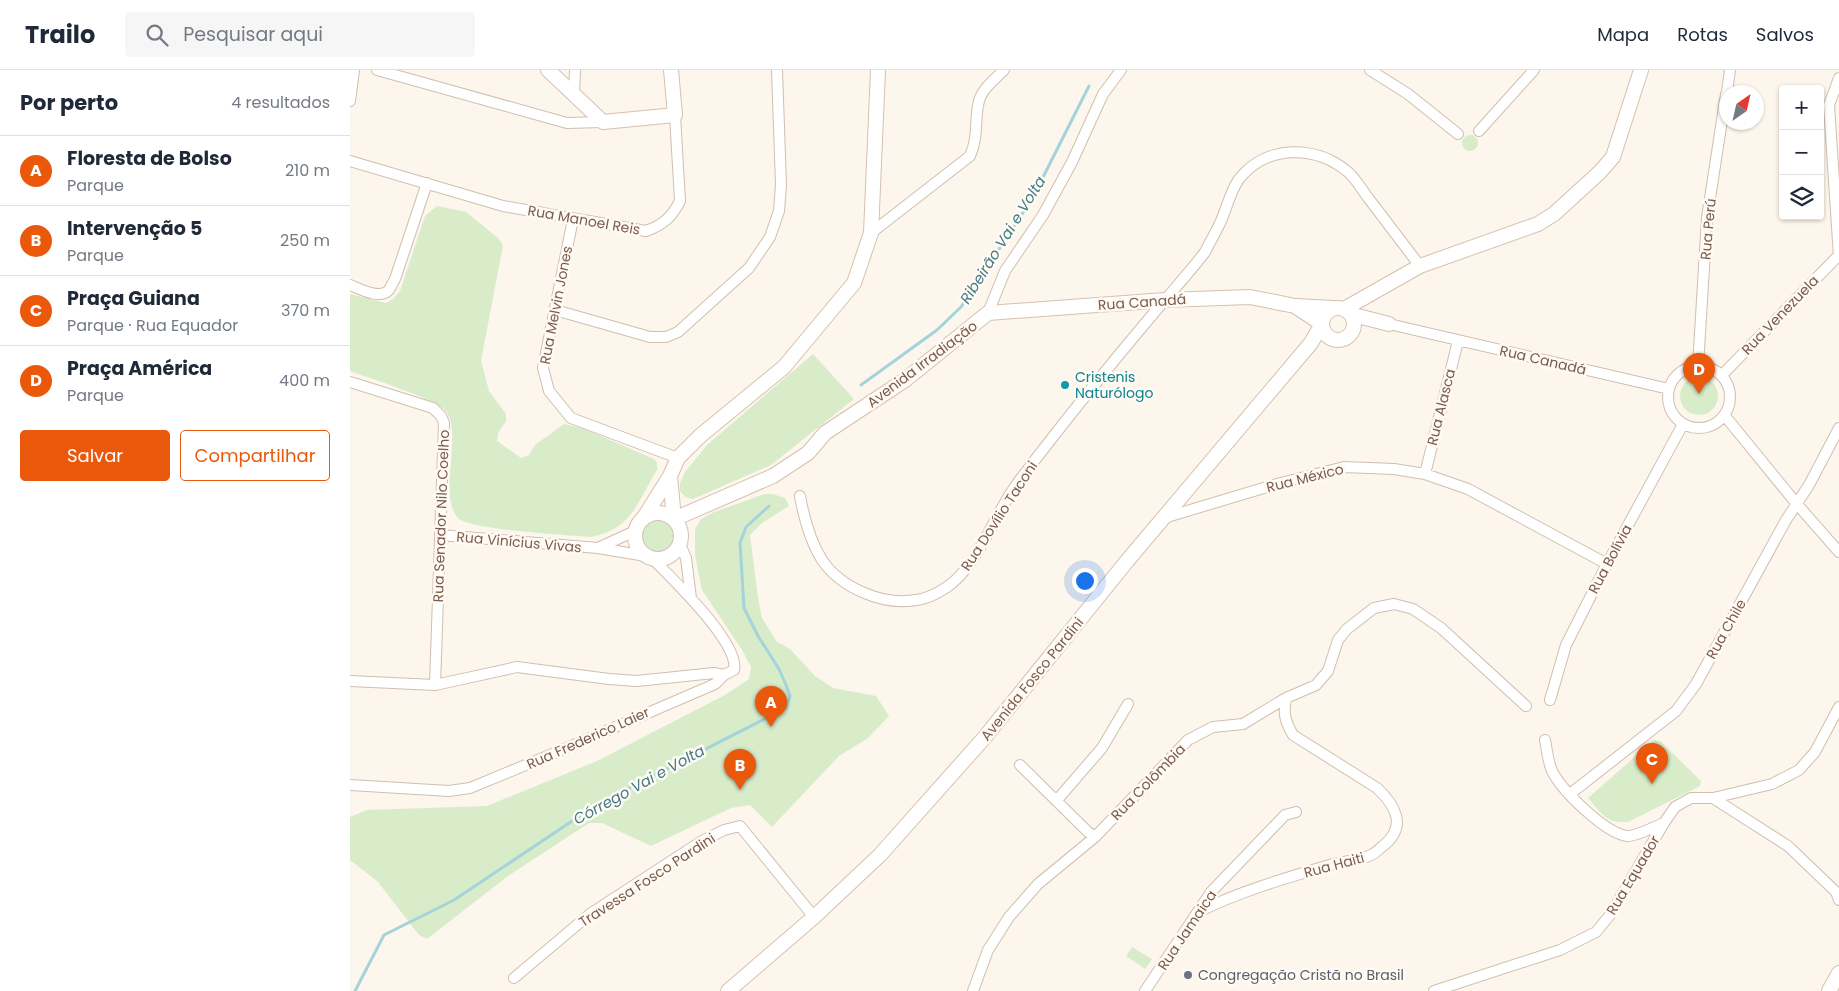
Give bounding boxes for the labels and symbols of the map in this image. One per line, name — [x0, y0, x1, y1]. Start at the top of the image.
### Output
north arrow — [1719, 85, 1764, 130]
water label: Ribeirão Vai e Volta — [955, 172, 1050, 308]
street label: Rua Perú — [1695, 197, 1721, 261]
street label: Rua Manoel Reis — [526, 200, 642, 240]
street label: Rua Melvin Jones — [535, 244, 577, 366]
street label: Rua Venezuela — [1737, 271, 1823, 359]
street label: Rua Canadá — [1097, 289, 1187, 315]
street label: Avenida Irradiação — [863, 316, 981, 412]
street label: Rua Canadá — [1498, 340, 1588, 380]
pin: D — [1683, 353, 1715, 394]
place label: Cristenis Naturólogo — [1075, 367, 1153, 403]
street label: Rua Alasca — [1422, 367, 1460, 447]
marker: Cristenis Naturólogo — [1059, 379, 1071, 391]
street label: Rua Senador Nilo Coelho — [428, 429, 454, 603]
street label: Rua Dovílio Taconi — [956, 457, 1042, 575]
street label: Rua México — [1264, 459, 1346, 497]
street label: Rua Bolívia — [1583, 521, 1637, 597]
street label: Rua Vinícius Vivas — [456, 527, 582, 557]
your location — [1072, 568, 1098, 594]
street label: Rua Chile — [1701, 595, 1751, 663]
street label: Avenida Fosco Pardini — [976, 613, 1088, 745]
pin: A — [755, 686, 787, 727]
street label: Rua Frederico Laier — [523, 702, 653, 774]
street label: Rua Colômbia — [1106, 739, 1190, 825]
water label: Córrego Vai e Volta — [569, 740, 708, 829]
pin: C — [1636, 743, 1668, 784]
pin: B — [724, 749, 756, 790]
street label: Travessa Fosco Pardini — [575, 828, 719, 932]
street label: Rua Equador — [1601, 832, 1665, 918]
street label: Rua Haiti — [1302, 847, 1366, 883]
street label: Rua Jamaica — [1153, 886, 1221, 974]
place label: Congregação Cristã no Brasil — [1198, 965, 1404, 985]
marker: Congregação Cristã no Brasil — [1182, 969, 1194, 981]

